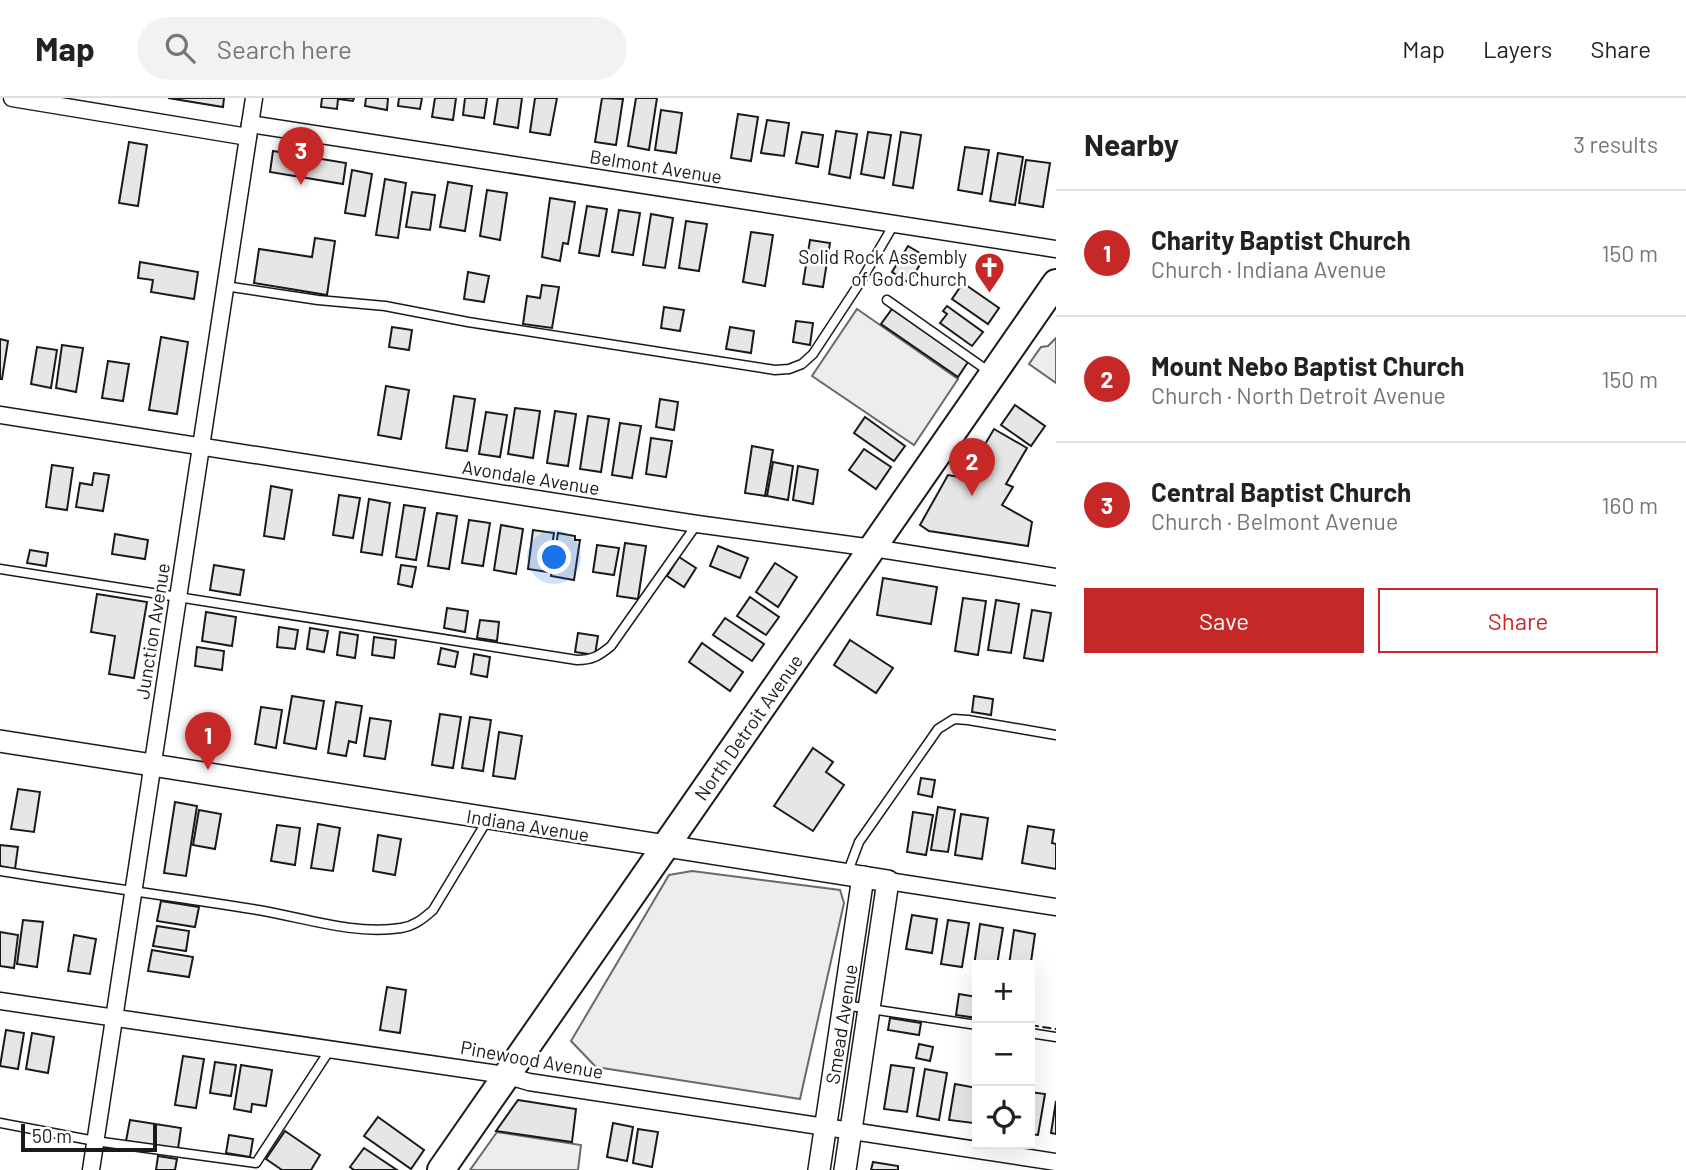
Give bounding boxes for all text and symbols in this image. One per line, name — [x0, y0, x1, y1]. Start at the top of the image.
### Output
search box — [137, 17, 627, 80]
text: Map — [35, 28, 95, 68]
icon: search — [161, 29, 199, 67]
text: Search here — [217, 33, 352, 64]
text: Map — [1402, 34, 1445, 63]
text: Layers — [1483, 34, 1552, 63]
text: Share — [1590, 34, 1651, 63]
text: Nearby — [1084, 126, 1179, 162]
pin: 3 — [278, 127, 324, 185]
text: 3 results — [1573, 130, 1658, 158]
street label: Belmont Avenue — [588, 144, 724, 188]
text: Charity Baptist Church — [1151, 224, 1411, 255]
text: 1 — [1103, 239, 1111, 267]
text: 150 m — [1602, 239, 1658, 267]
place label: Solid Rock Assembly of God Church — [798, 245, 967, 290]
church icon: Solid Rock Assembly of God Church — [973, 250, 1007, 294]
text: Church · Indiana Avenue — [1151, 255, 1387, 283]
text: Mount Nebo Baptist Church — [1151, 350, 1465, 381]
text: 2 — [1101, 365, 1113, 393]
text: 150 m — [1602, 365, 1658, 393]
text: Church · North Detroit Avenue — [1151, 381, 1446, 409]
pin: 2 — [949, 438, 995, 496]
street label: Avondale Avenue — [461, 455, 601, 499]
text: Central Baptist Church — [1151, 476, 1411, 507]
text: 3 — [1101, 491, 1113, 519]
text: 160 m — [1601, 491, 1658, 519]
text: Church · Belmont Avenue — [1151, 507, 1398, 535]
your location — [537, 540, 571, 574]
street label: Junction Avenue — [130, 561, 174, 701]
button: Save — [1084, 588, 1364, 653]
button: Share — [1378, 588, 1658, 653]
street label: North Detroit Avenue — [689, 649, 807, 805]
pin: 1 — [185, 712, 231, 770]
street label: Indiana Avenue — [465, 804, 591, 846]
map controls — [972, 960, 1035, 1149]
button: + — [972, 960, 1035, 1023]
street label: Smead Avenue — [820, 962, 862, 1086]
button: − — [972, 1023, 1035, 1086]
street label: Pinewood Avenue — [459, 1035, 605, 1083]
button: locate — [972, 1086, 1035, 1149]
scale bar — [21, 1121, 158, 1153]
text: 50 m — [32, 1124, 72, 1147]

